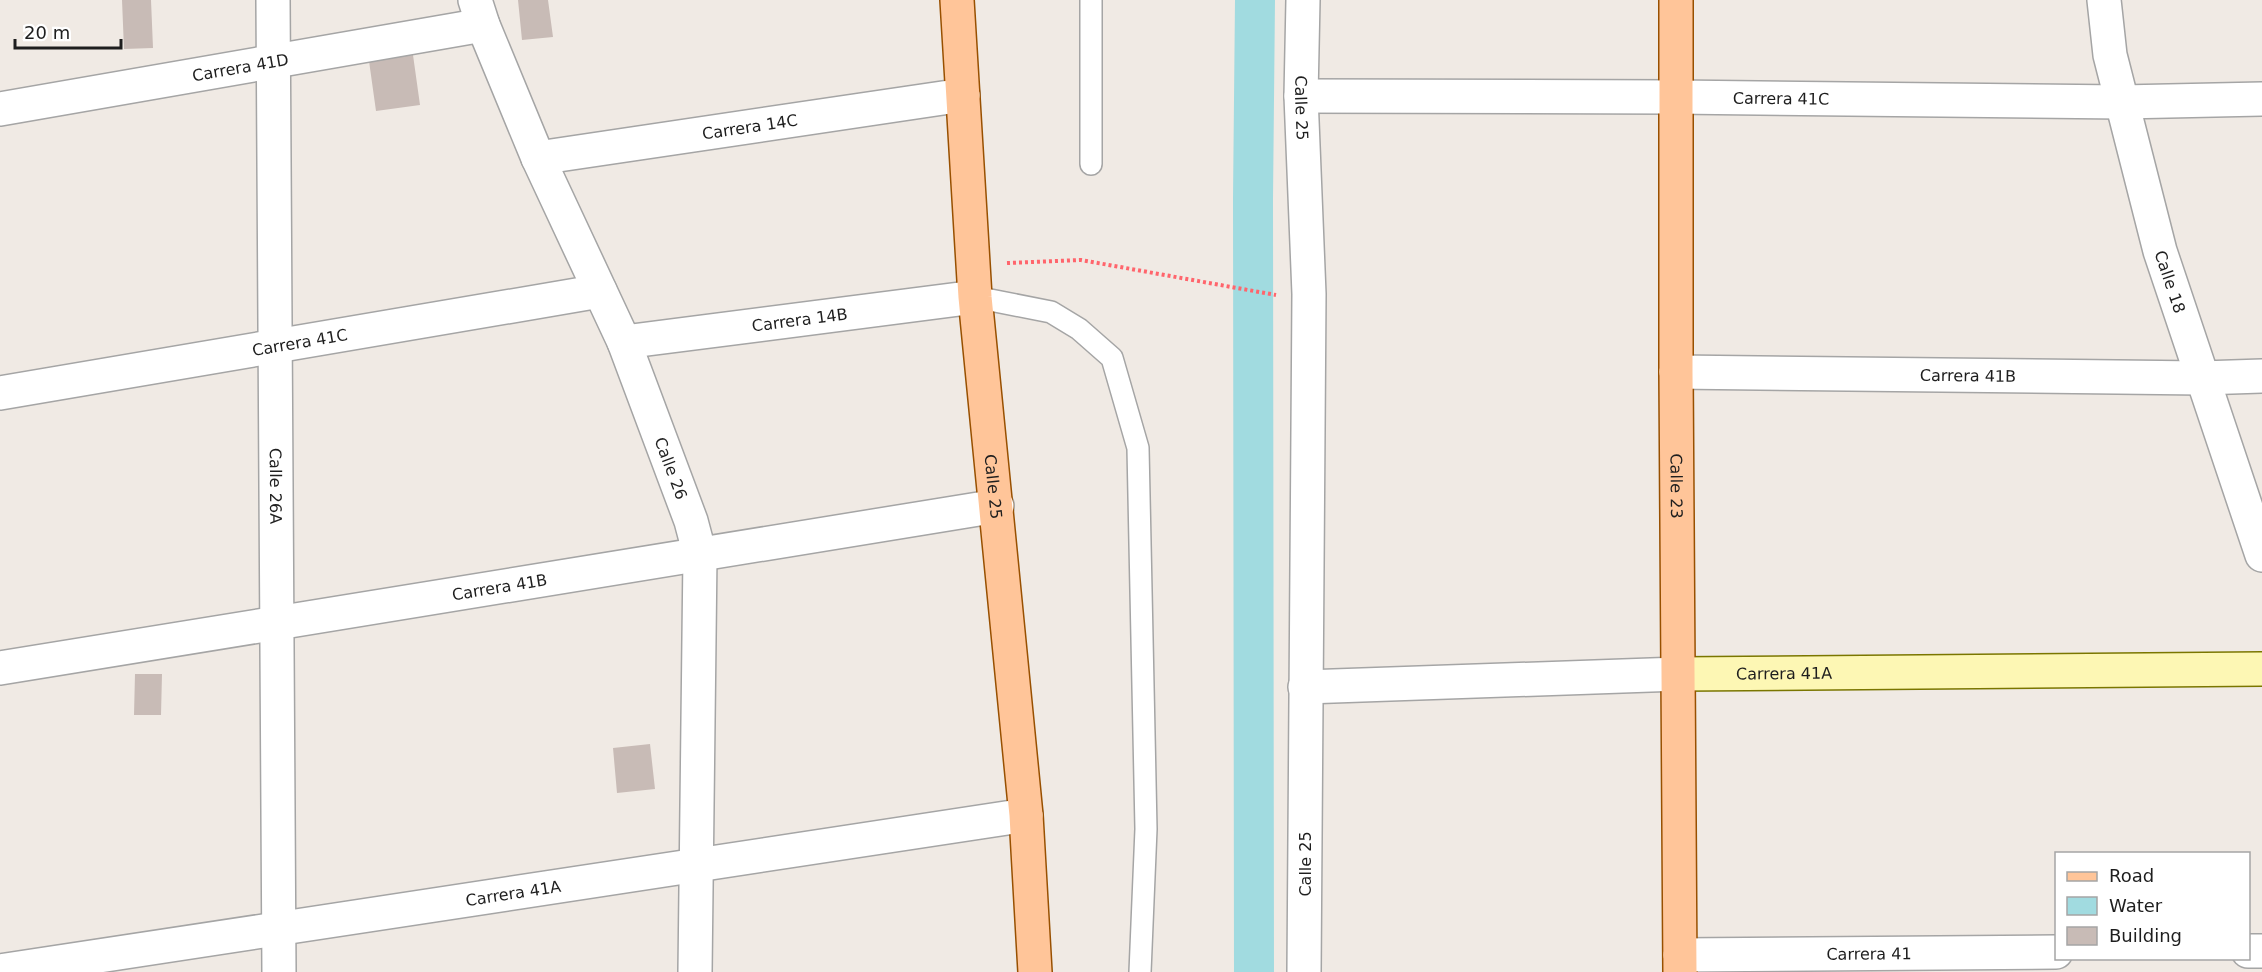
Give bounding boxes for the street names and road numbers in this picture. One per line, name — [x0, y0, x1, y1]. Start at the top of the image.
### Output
street label: Carrera 41D — [191, 49, 290, 85]
street label: Calle 25 — [1291, 75, 1312, 141]
street label: Carrera 41C — [1733, 88, 1829, 108]
street label: Carrera 14C — [701, 110, 799, 143]
street label: Calle 18 — [2151, 248, 2190, 316]
street label: Carrera 14B — [751, 304, 848, 335]
street label: Carrera 41C — [251, 325, 349, 359]
street label: Carrera 41B — [1920, 365, 2016, 385]
street label: Calle 26 — [651, 434, 692, 502]
street label: Calle 26A — [266, 448, 286, 524]
street label: Calle 25 — [981, 453, 1006, 520]
street label: Calle 23 — [1667, 453, 1686, 519]
street label: Carrera 41B — [450, 570, 548, 604]
street label: Carrera 41A — [1736, 663, 1832, 683]
street label: Calle 25 — [1296, 831, 1315, 897]
street label: Carrera 41A — [464, 876, 562, 910]
street label: Carrera 41 — [1826, 944, 1912, 963]

